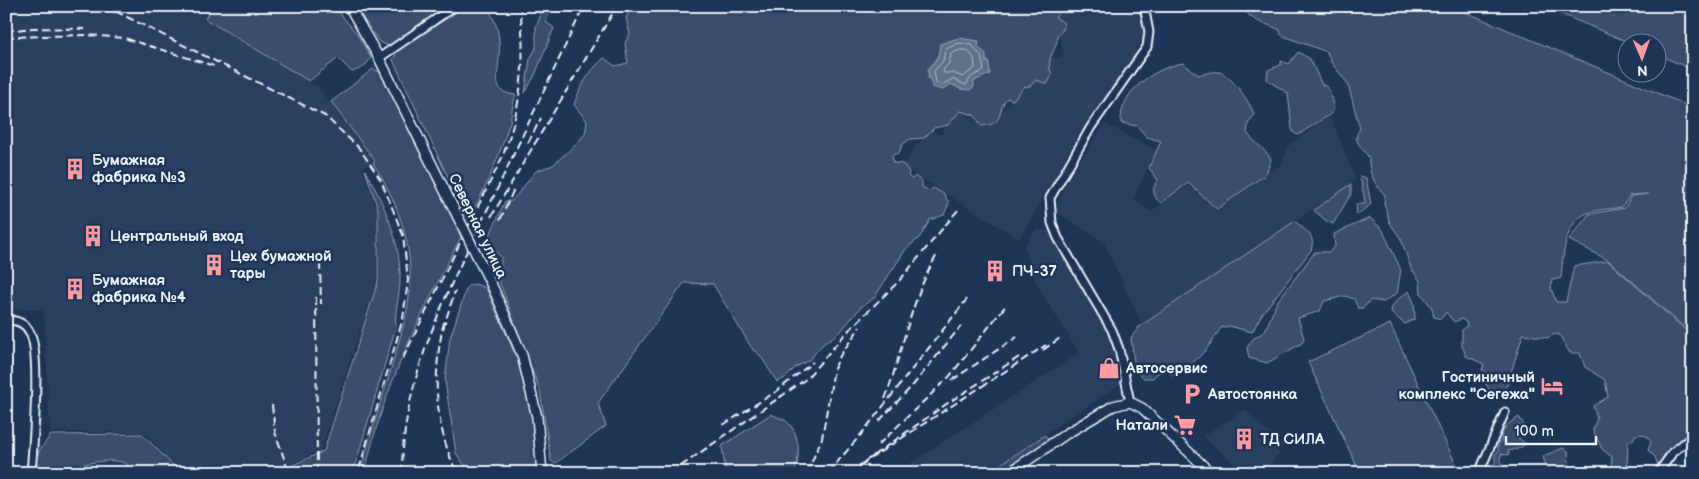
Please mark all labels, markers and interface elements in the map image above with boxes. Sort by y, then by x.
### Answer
north arrow [1616,32,1666,82]
text: N [1637,62,1648,79]
place label: Бумажная фабрика №3 [92,151,186,187]
building icon: Бумажная фабрика №3 [62,156,88,182]
street label: Северная улица [444,171,511,282]
building icon: Центральный вход [80,223,106,249]
place label: Центральный вход [110,227,243,246]
place label: Цех бумажной тары [230,247,332,283]
building icon: Цех бумажной тары [201,252,227,278]
building icon: ПЧ-37 [982,258,1008,284]
place label: ПЧ-37 [1012,262,1057,281]
place label: Бумажная фабрика №4 [92,271,186,307]
building icon: Бумажная фабрика №4 [62,276,88,302]
shop icon: Автосервис [1096,355,1122,381]
place label: Автосервис [1125,359,1208,378]
place label: Гостиничный комплекс "Сегежа" [1399,368,1535,404]
hotel icon: Гостиничный комплекс "Сегежа" [1539,373,1565,399]
parking icon: Автостоянка [1179,381,1205,407]
place label: Автостоянка [1207,385,1298,404]
supermarket icon: Натали [1172,412,1198,438]
scale bar [1506,414,1596,446]
place label: Натали [1116,416,1168,435]
text: 100 m [1514,422,1554,441]
building icon: ТД СИЛА [1231,426,1257,452]
place label: ТД СИЛА [1260,430,1325,449]

